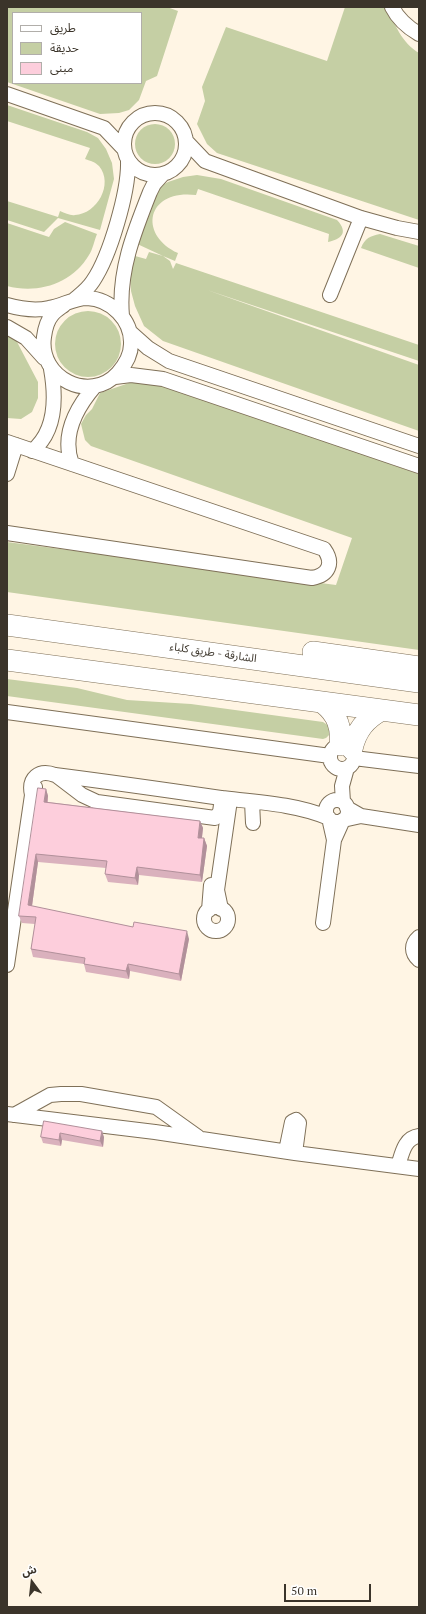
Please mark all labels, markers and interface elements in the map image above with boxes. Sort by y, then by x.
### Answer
legend [12,12,142,84]
text: طريق [50,20,76,35]
text: حديقة [50,40,79,55]
text: مبنى [50,60,73,75]
street label: الشارقة - طريق كلباء [169,640,257,666]
north arrow [12,1562,52,1602]
text: ش [20,1562,38,1579]
scale bar [286,1576,373,1602]
text: 50 m [291,1583,317,1598]

